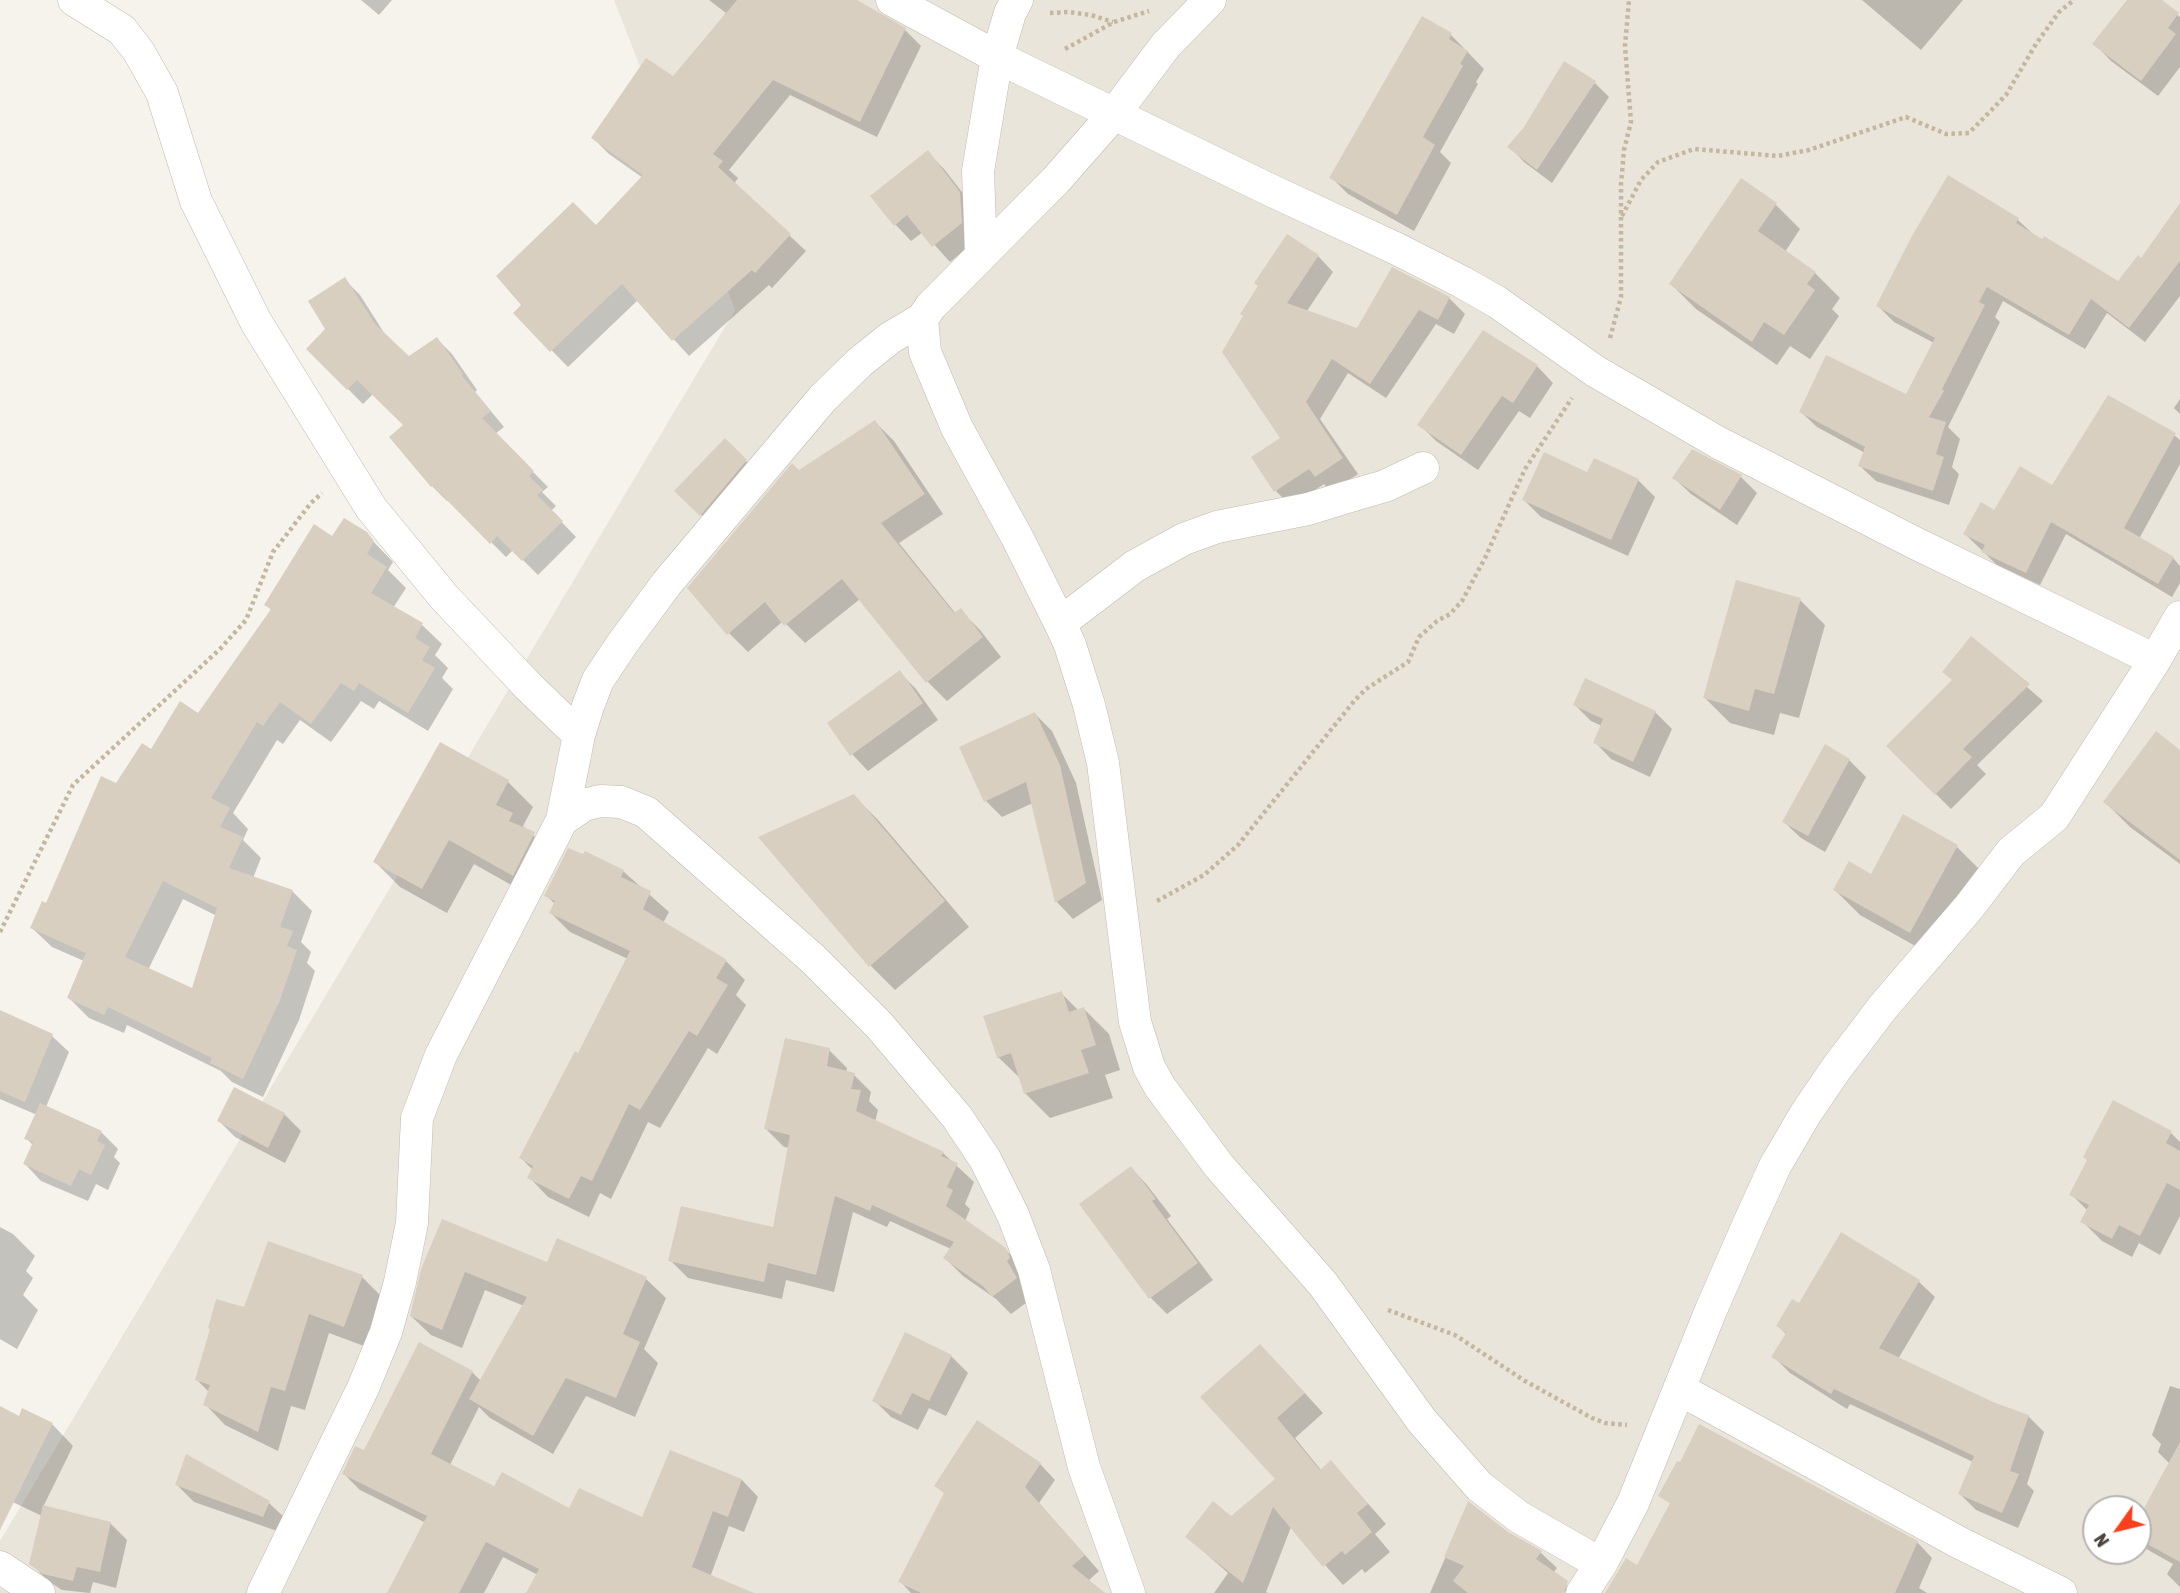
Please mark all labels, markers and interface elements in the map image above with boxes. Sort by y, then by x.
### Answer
north arrow [2082,1495,2152,1565]
text: N [2089,1530,2114,1551]

